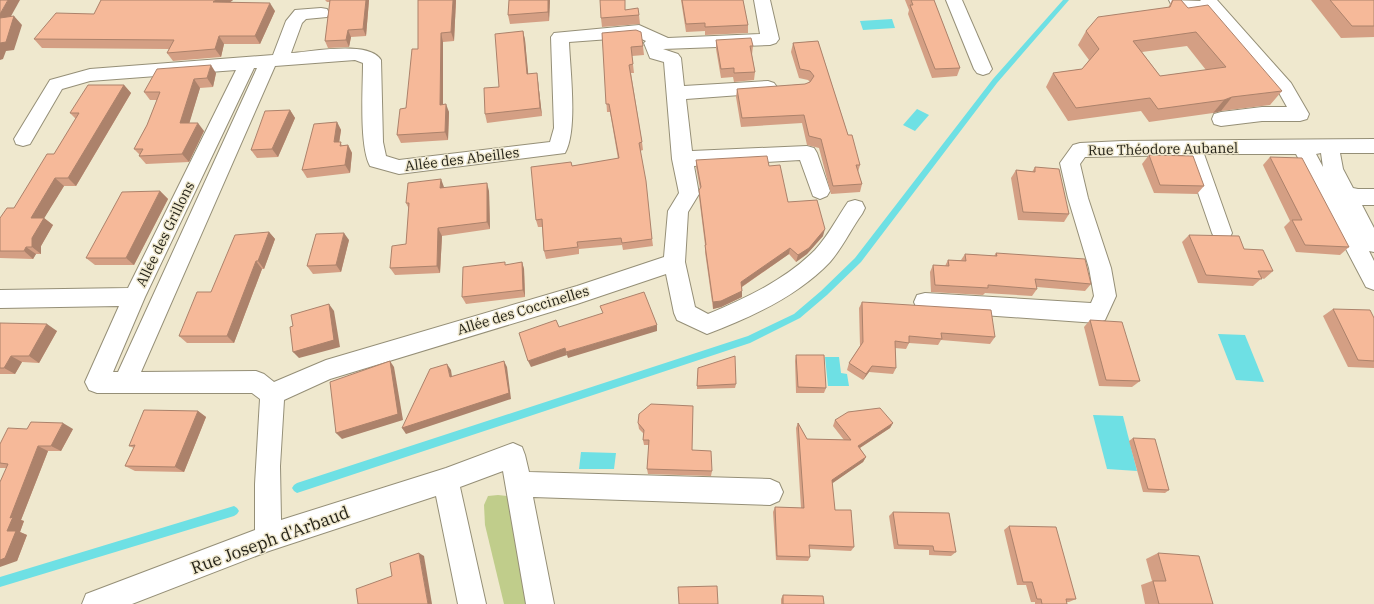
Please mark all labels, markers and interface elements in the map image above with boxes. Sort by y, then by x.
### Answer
street label: Rue Théodore Aubanel [1088,139,1238,159]
street label: Allée des Abeilles [404,143,520,175]
street label: Allée des Grillons [132,178,198,290]
street label: Allée des Coccinelles [455,281,591,339]
street label: Rue Joseph d'Arbaud [188,501,352,579]

